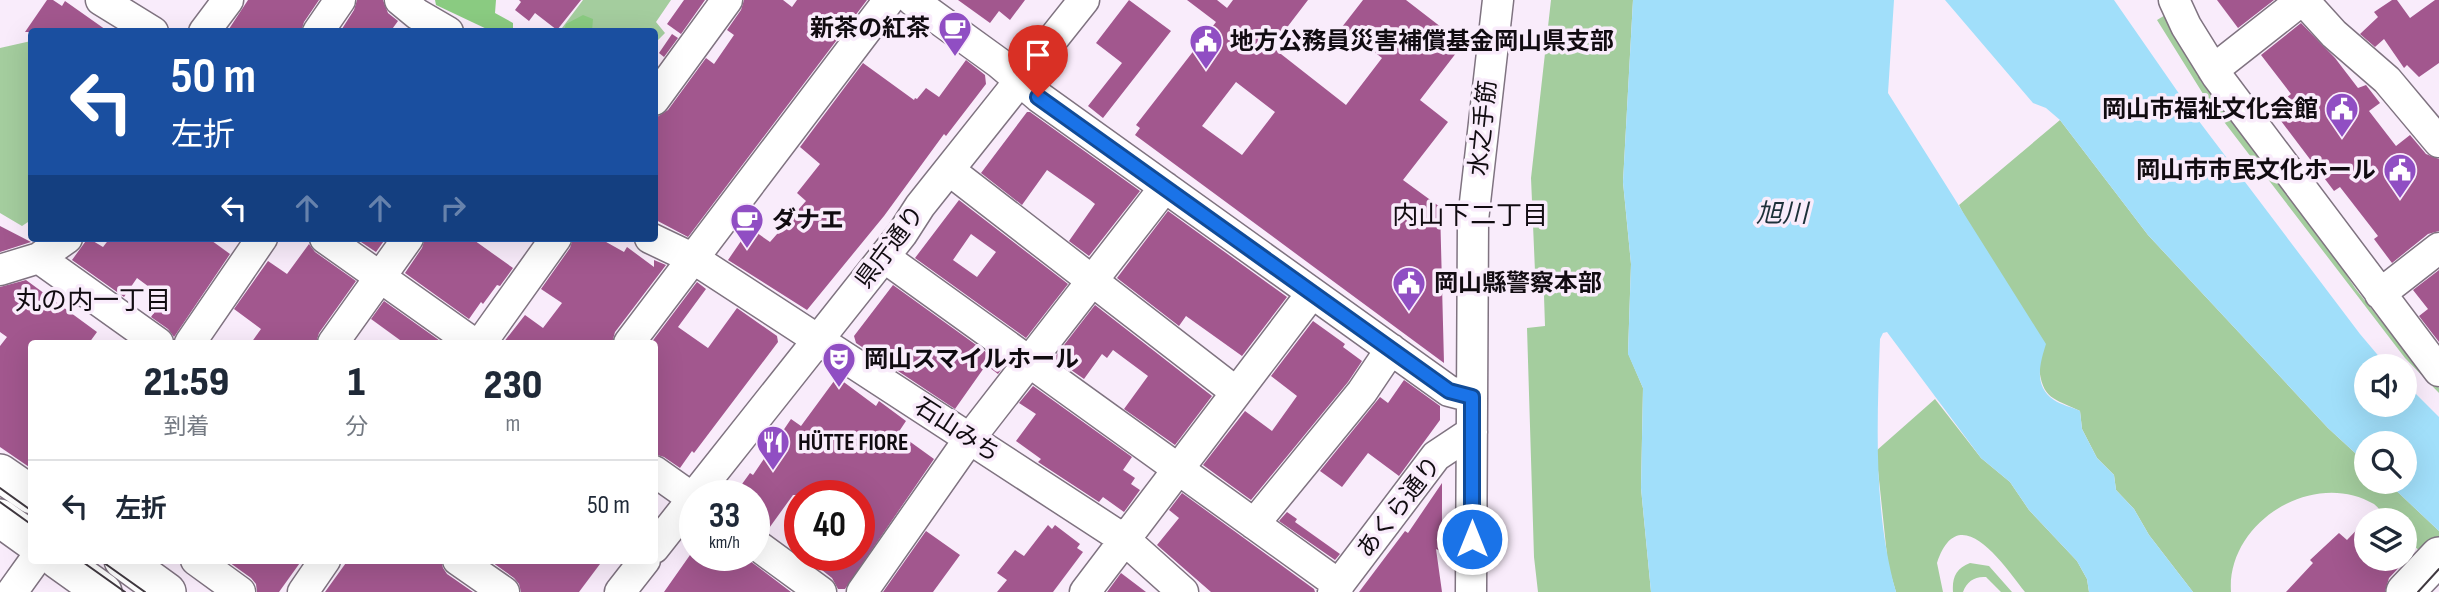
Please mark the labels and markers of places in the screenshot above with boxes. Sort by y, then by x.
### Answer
cafe icon: 新茶の紅茶 [936,9,974,58]
place label: 新茶の紅茶 [810,14,930,43]
public building icon: 地方公務員災害補償基金岡山県支部 [1187,22,1225,71]
pin [1008,25,1068,97]
place label: 地方公務員災害補償基金岡山県支部 [1230,27,1614,56]
public building icon: 岡山市福祉文化会館 [2323,90,2361,139]
place label: 岡山市福祉文化会館 [2102,95,2318,124]
public building icon: 岡山市市民文化ホール [2381,151,2419,200]
place label: 岡山市市民文化ホール [2136,156,2376,185]
cafe icon: ダナエ [728,201,766,250]
place label: ダナエ [772,206,844,235]
public building icon: 岡山縣警察本部 [1390,264,1428,313]
place label: 岡山縣警察本部 [1434,269,1602,298]
theatre icon: 岡山スマイルホール [820,340,858,389]
place label: 岡山スマイルホール [864,345,1079,374]
restaurant icon: HÜTTE FIORE [754,423,792,472]
place label: HÜTTE FIORE [798,428,909,457]

